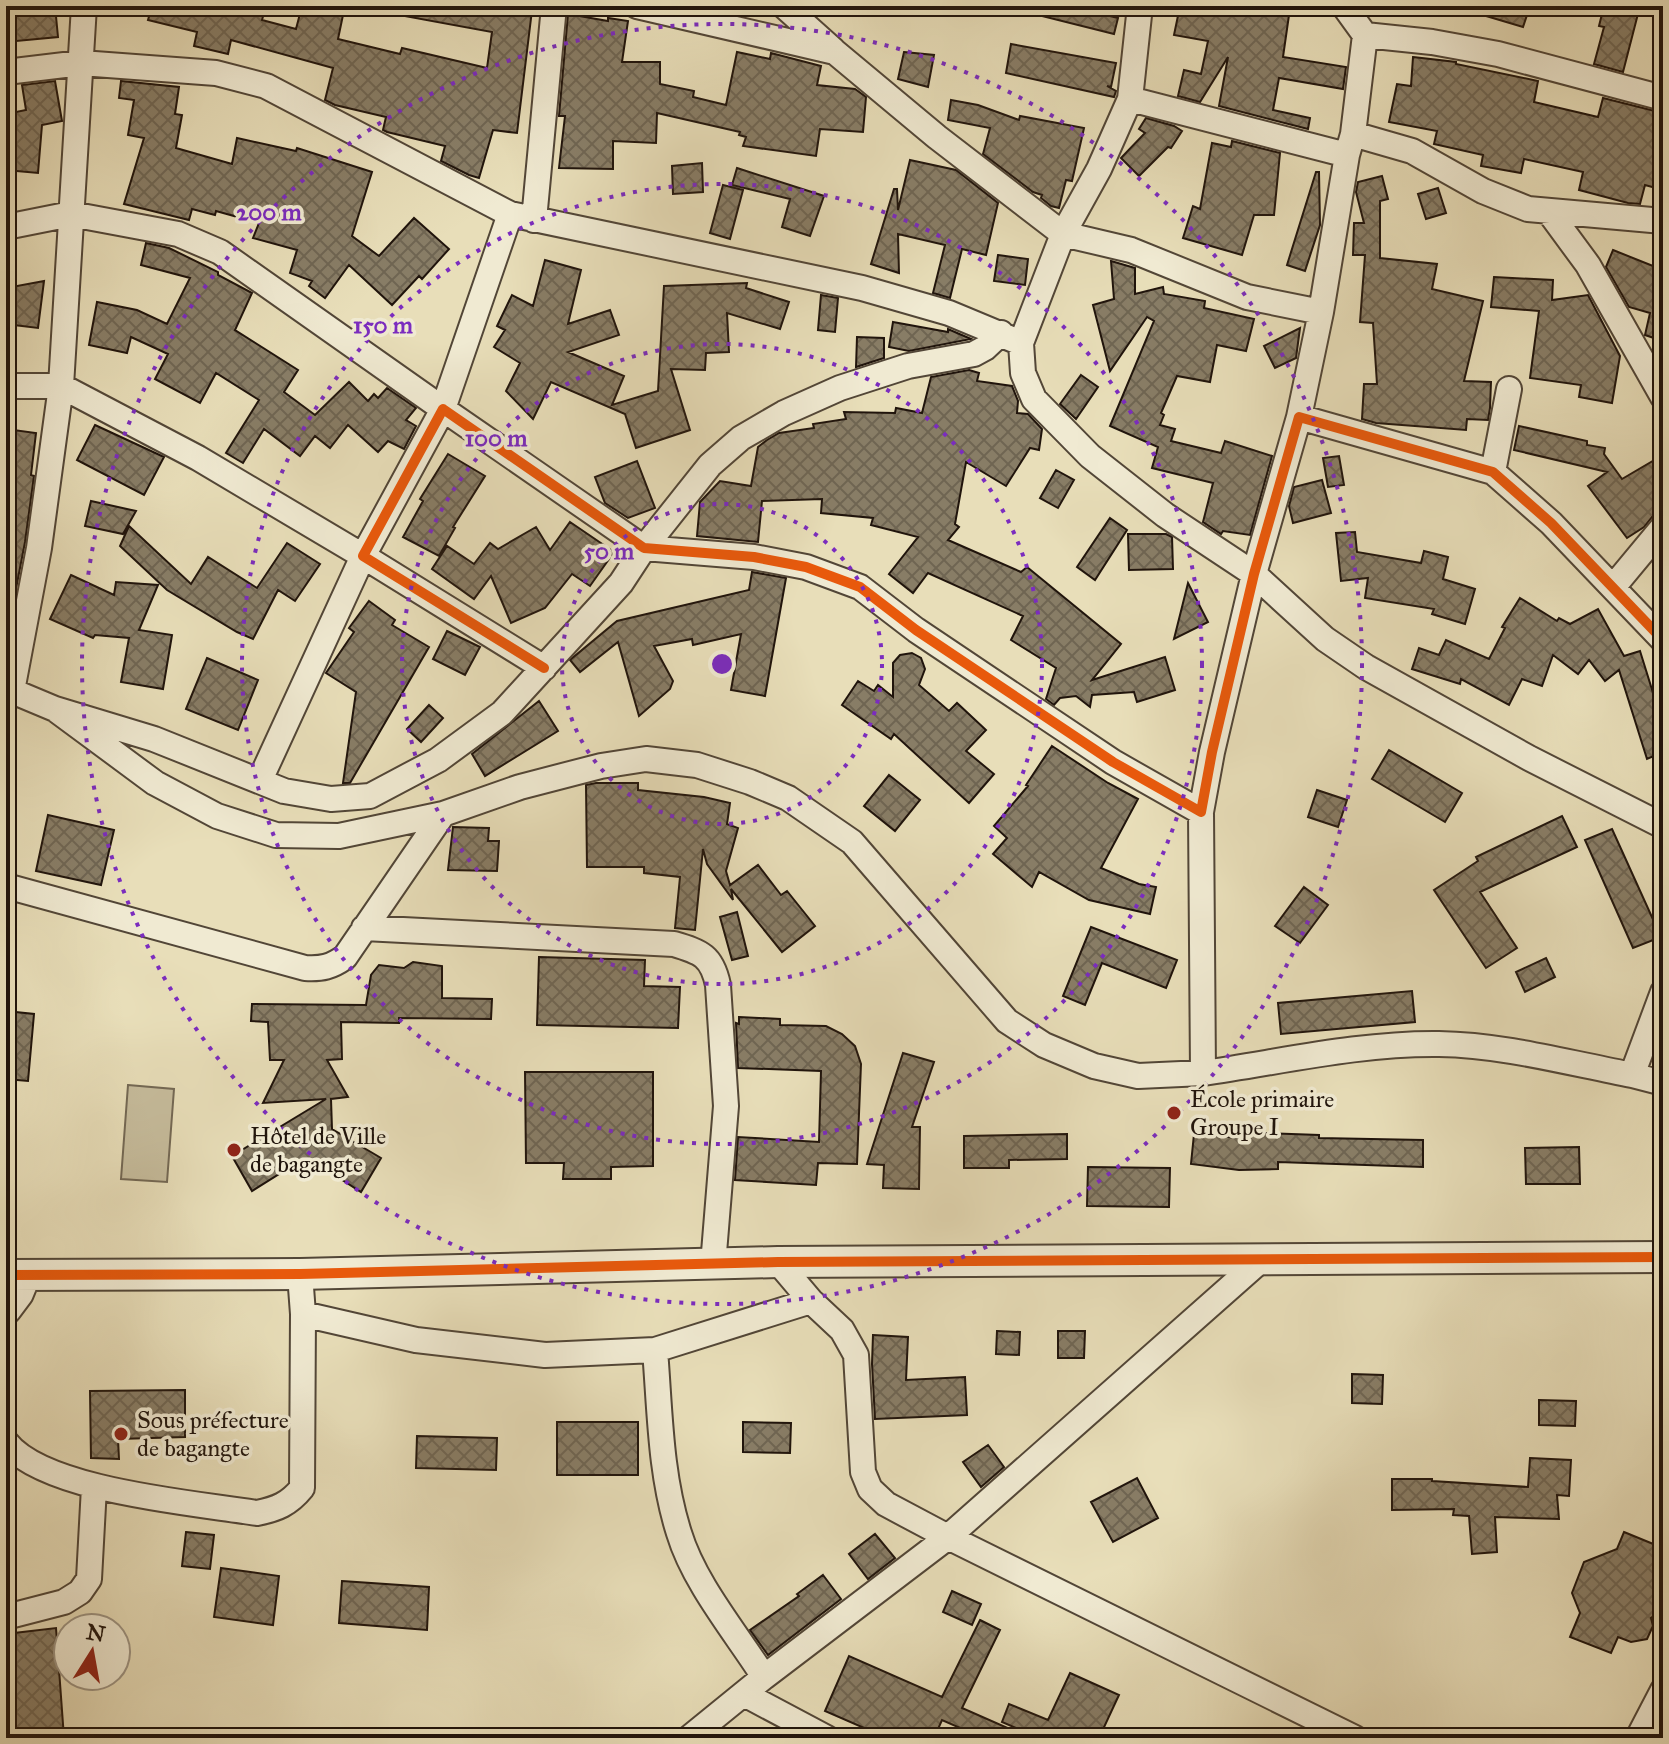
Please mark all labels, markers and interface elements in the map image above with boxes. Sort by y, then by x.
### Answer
text: 200 m [236,197,302,227]
text: 150 m [353,310,414,340]
text: 100 m [465,423,528,453]
text: 50 m [584,536,635,566]
centre of rings [708,650,736,678]
place label: École primaire Groupe I [1190,1084,1334,1142]
marker: École primaire Groupe I [1165,1104,1183,1122]
place label: Hôtel de Ville de bagangte [250,1121,386,1179]
marker: Hôtel de Ville de bagangte [225,1141,243,1159]
place label: Sous préfecture de bagangte [137,1405,289,1463]
marker: Sous préfecture de bagangte [112,1425,130,1443]
north arrow [52,1612,132,1692]
text: N [84,1618,108,1648]

